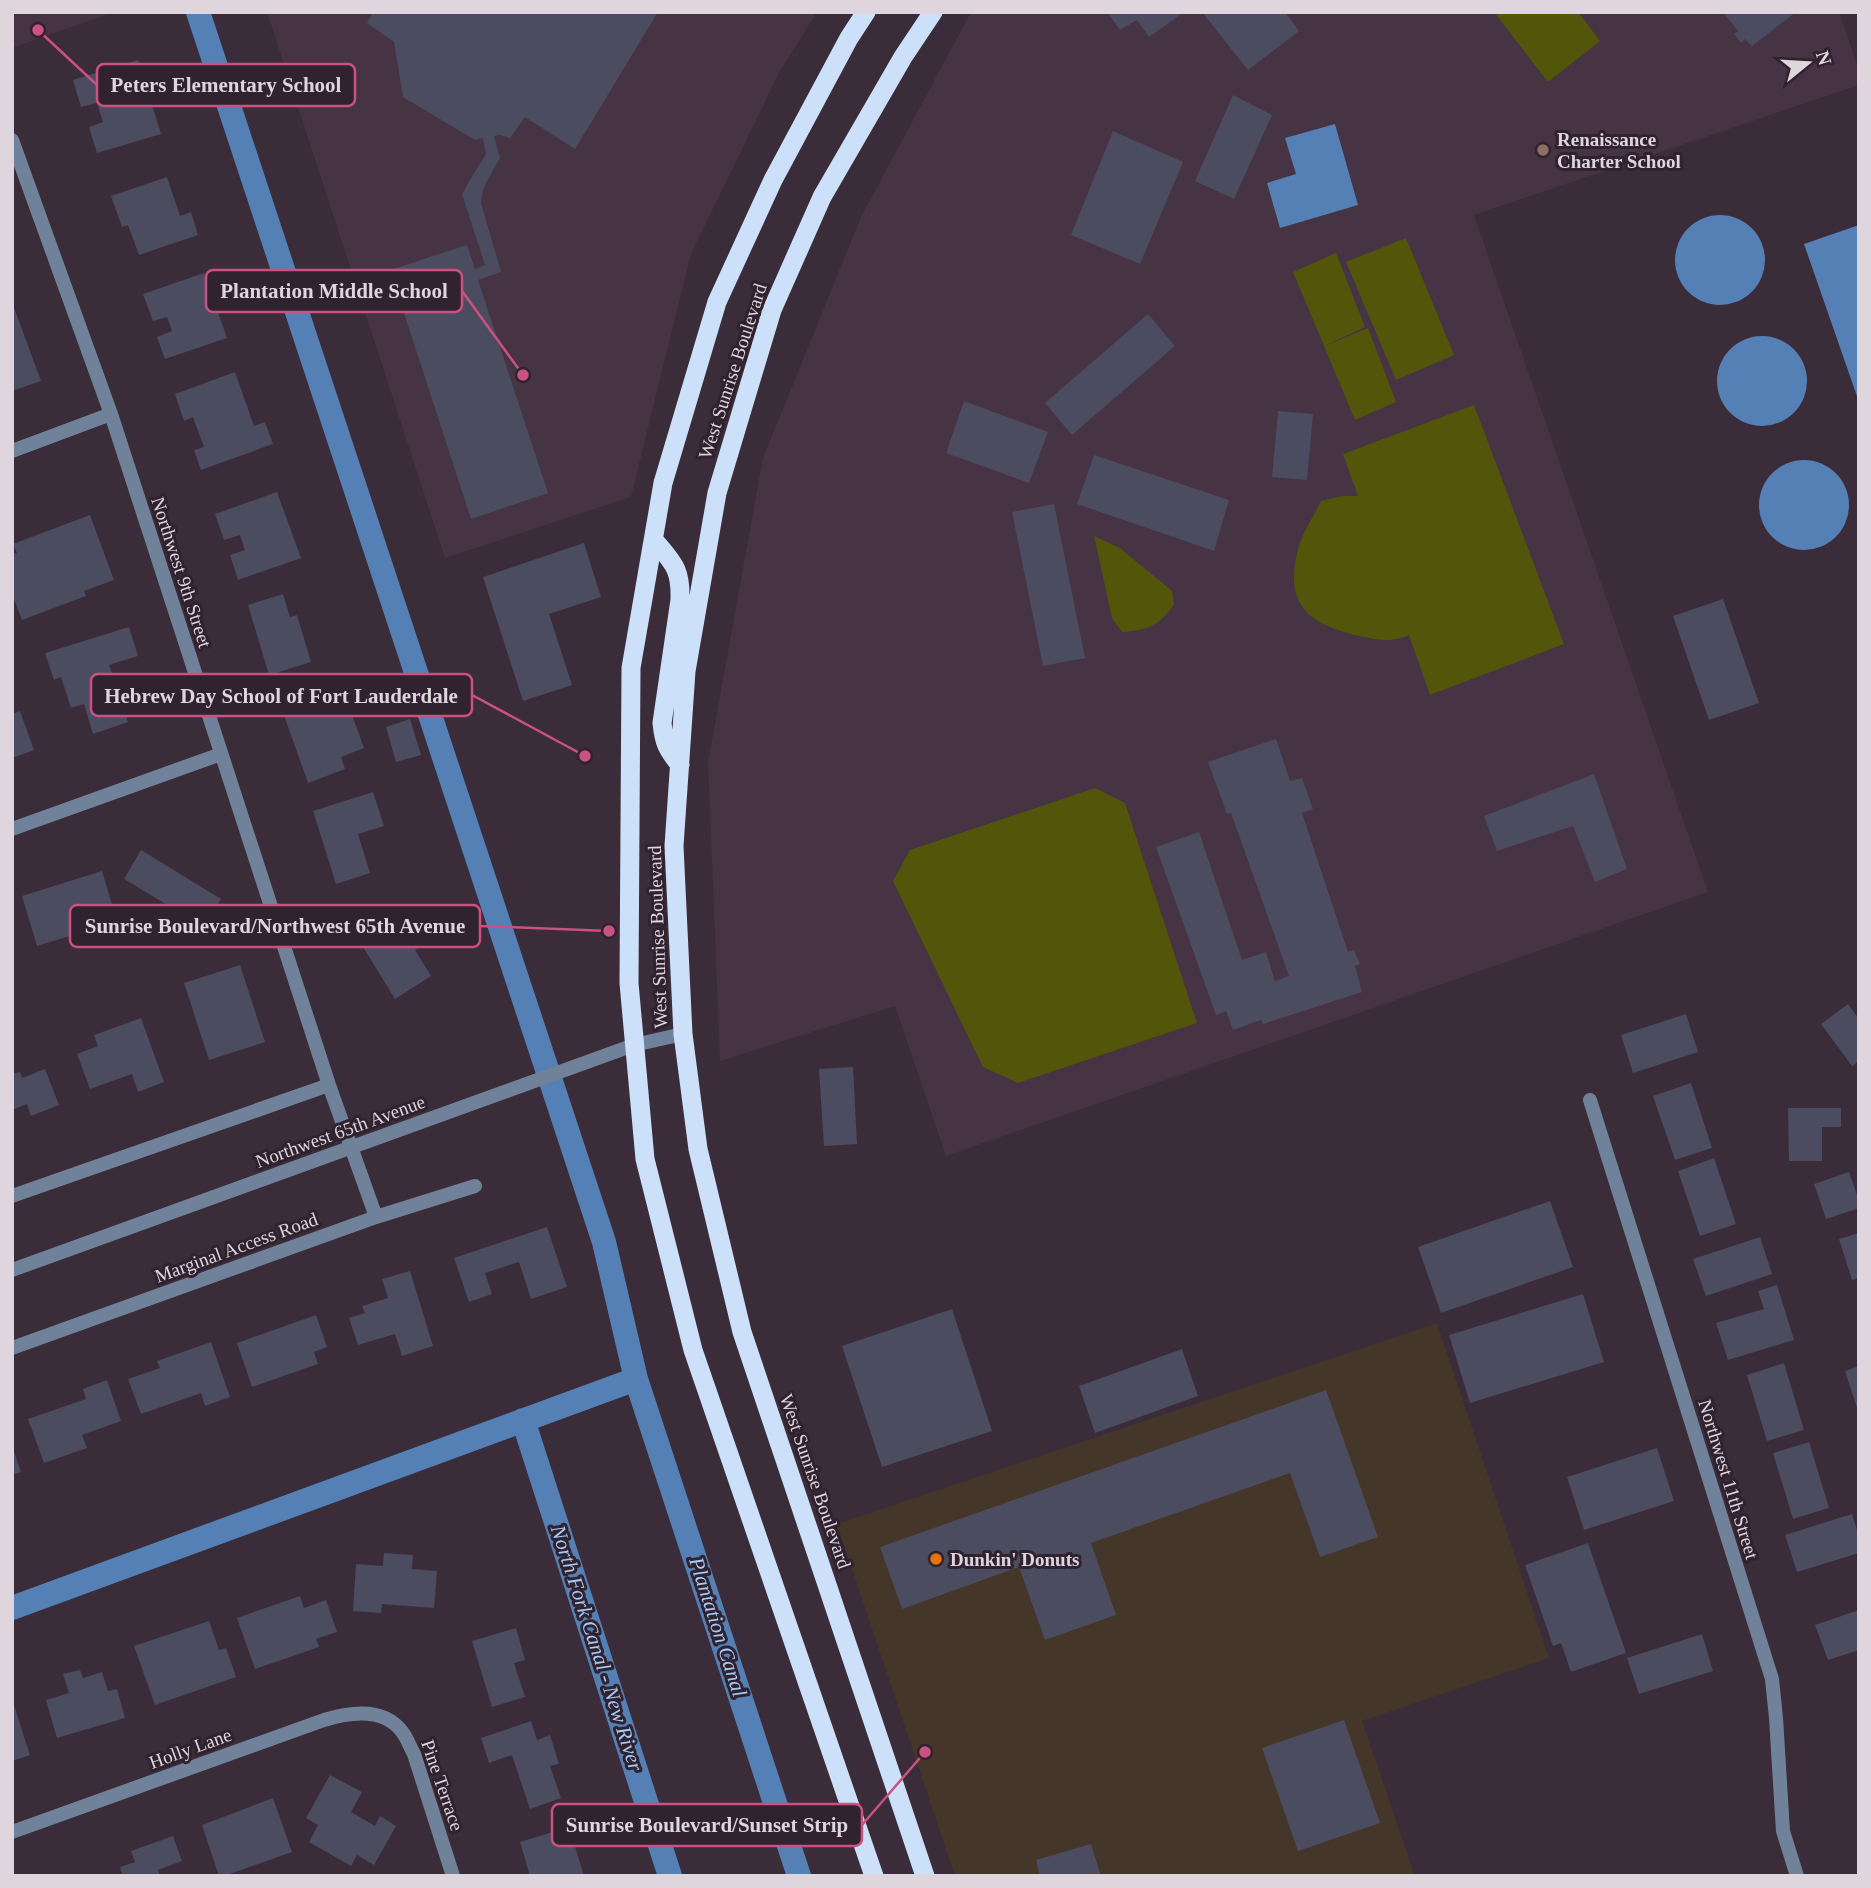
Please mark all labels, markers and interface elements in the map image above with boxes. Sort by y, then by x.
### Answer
north arrow [1773,28,1843,98]
text: N [1812,48,1836,68]
callout: Peters Elementary School [97,64,355,106]
text: Peters Elementary School [111,73,342,97]
place label: Renaissance Charter School [1557,129,1681,172]
marker: Renaissance Charter School [1535,142,1551,158]
callout: Plantation Middle School [206,270,462,312]
text: Plantation Middle School [220,279,448,303]
street label: West Sunrise Boulevard [694,280,771,462]
street label: Northwest 9th Street [147,494,216,651]
callout: Hebrew Day School of Fort Lauderdale [91,674,472,716]
text: Hebrew Day School of Fort Lauderdale [104,684,458,708]
street label: West Sunrise Boulevard [644,845,671,1029]
callout: Sunrise Boulevard/Northwest 65th Avenue [70,905,480,947]
text: Sunrise Boulevard/Northwest 65th Avenue [85,914,465,938]
street label: Northwest 65th Avenue [252,1091,428,1172]
street label: Marginal Access Road [152,1208,321,1287]
street label: West Sunrise Boulevard [776,1391,855,1572]
street label: Northwest 11th Street [1694,1397,1763,1562]
water label: North Fork Canal - New River [546,1521,648,1775]
place label: Dunkin' Donuts [950,1549,1079,1570]
marker: Dunkin' Donuts [928,1551,944,1567]
water label: Plantation Canal [684,1553,752,1700]
street label: Holly Lane [146,1724,234,1773]
street label: Pine Terrace [417,1737,468,1833]
callout: Sunrise Boulevard/Sunset Strip [552,1804,862,1846]
text: Sunrise Boulevard/Sunset Strip [566,1813,848,1837]

